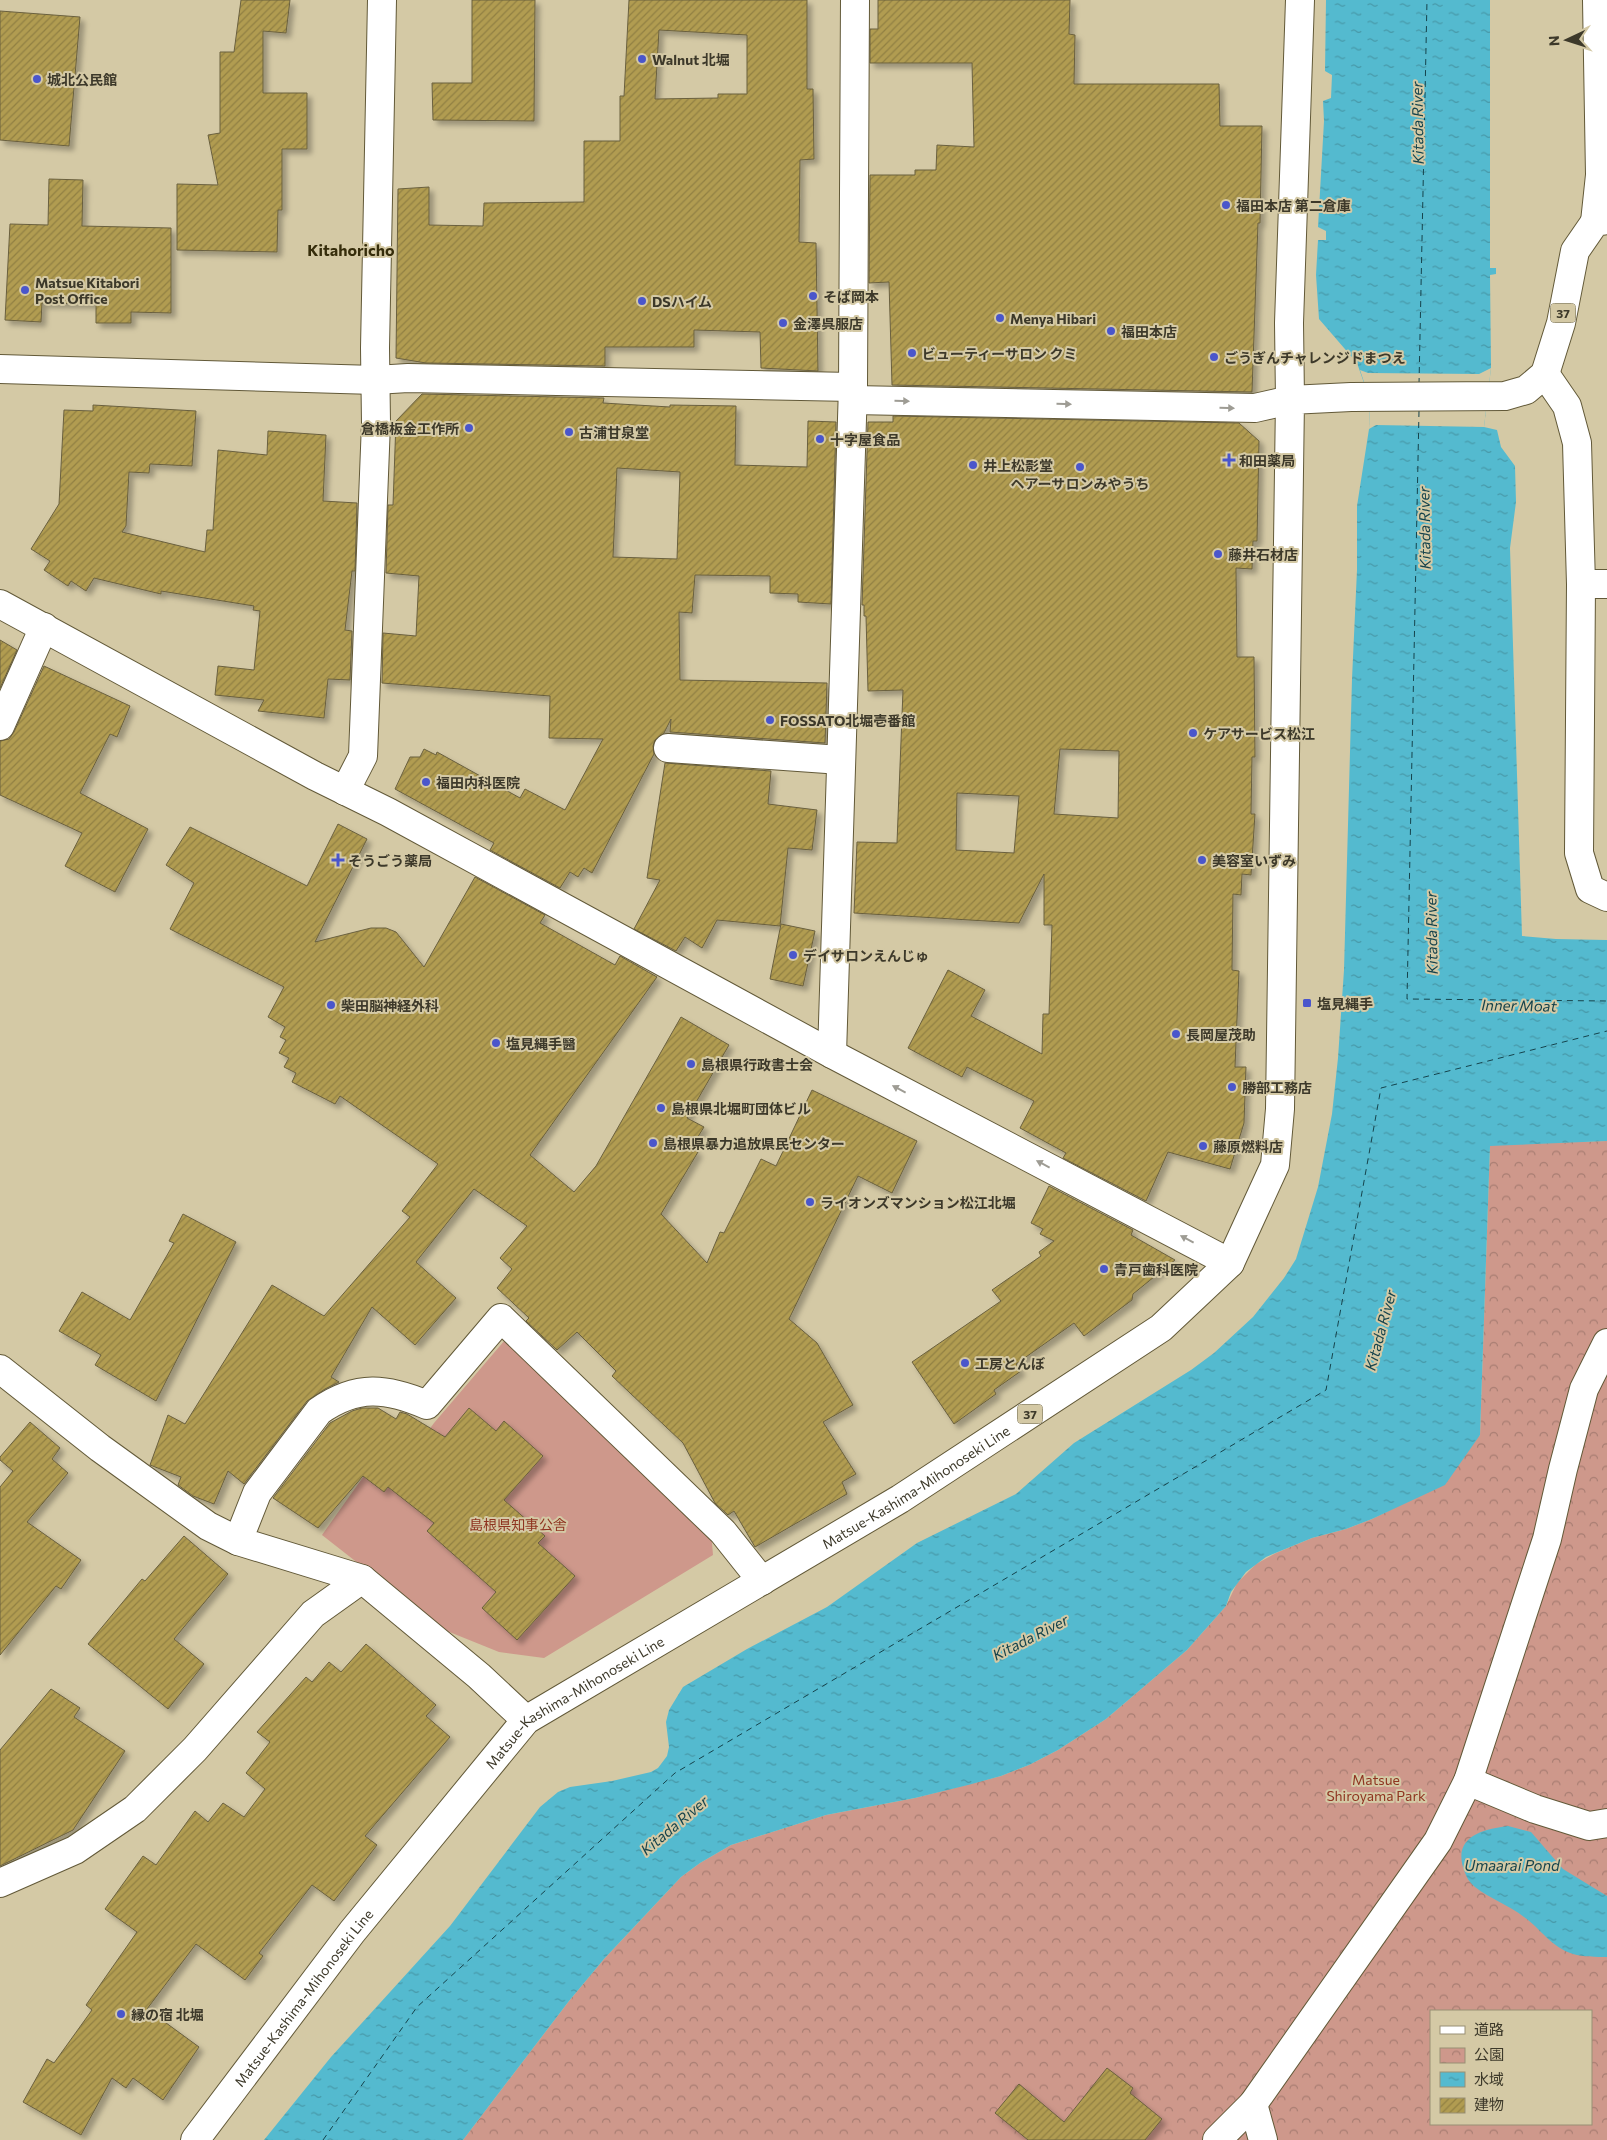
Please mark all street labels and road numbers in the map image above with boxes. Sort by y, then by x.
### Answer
road number: 37 [1550,304,1576,322]
road number: 37 [1018,1405,1042,1424]
street label: Matsue-Kashima-Mihonoseki Line [819,1421,1013,1552]
street label: Matsue-Kashima-Mihonoseki Line [481,1632,667,1772]
street label: Matsue-Kashima-Mihonoseki Line [230,1905,376,2089]

